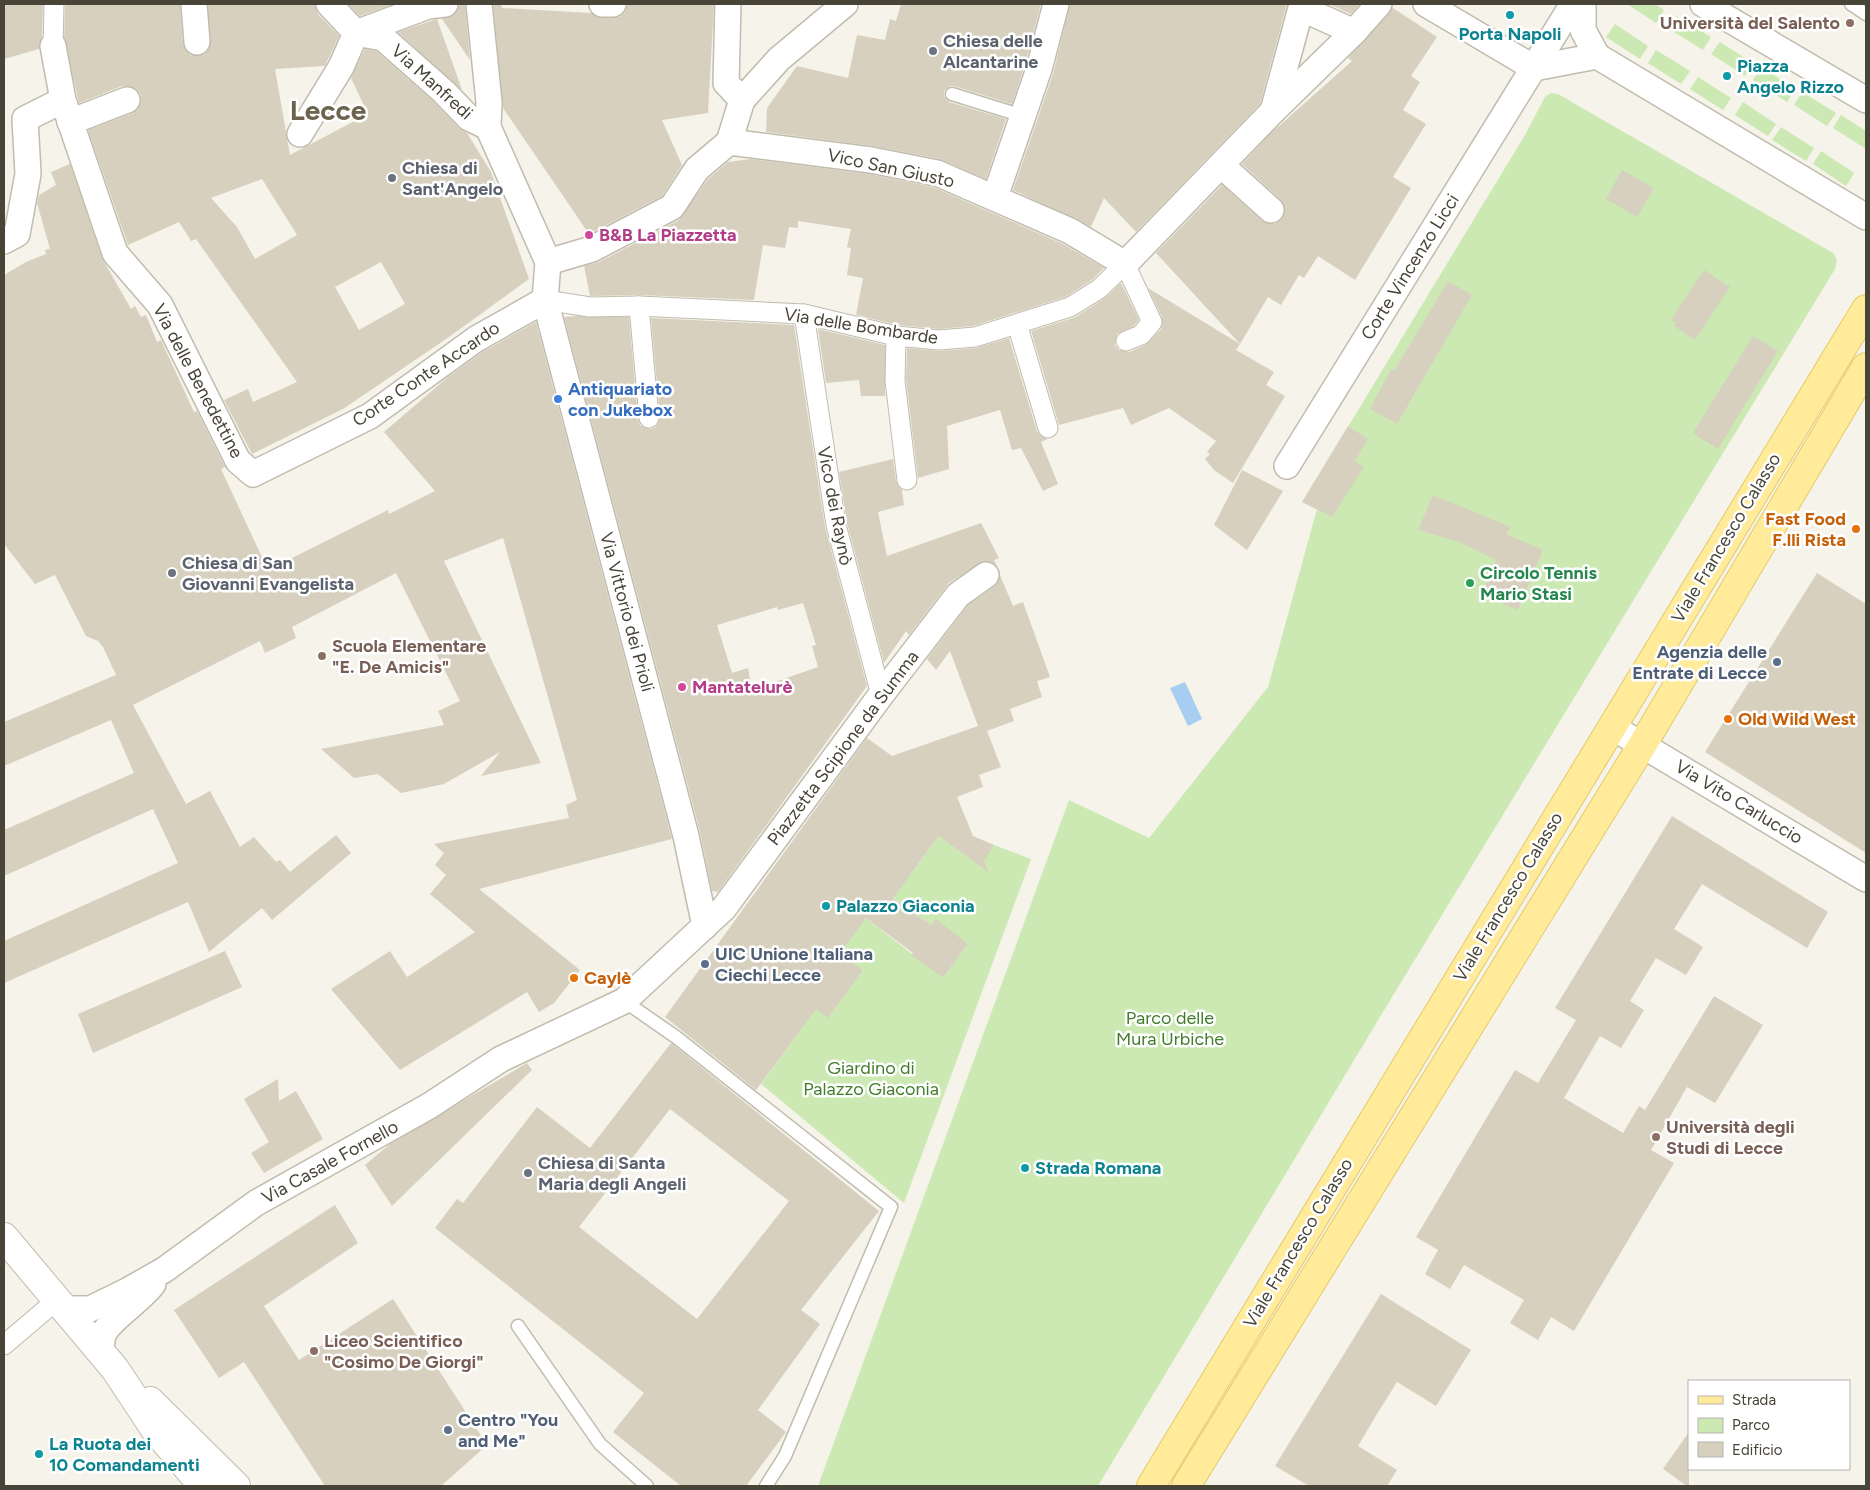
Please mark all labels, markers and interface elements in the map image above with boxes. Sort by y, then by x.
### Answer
marker: Porta Napoli [1504,9,1516,21]
place label: Università del Salento [1660,12,1840,34]
marker: Università del Salento [1844,17,1856,29]
place label: Porta Napoli [1459,23,1561,45]
place label: Chiesa delle Alcantarine [943,30,1043,73]
street label: Via Manfredi [387,40,477,124]
marker: Chiesa delle Alcantarine [927,45,939,57]
place label: Piazza Angelo Rizzo [1737,55,1844,98]
marker: Piazza Angelo Rizzo [1721,70,1733,82]
district label: Lecce [290,93,366,127]
street label: Vico San Giusto [825,144,957,192]
place label: Chiesa di Sant'Angelo [402,157,503,200]
marker: Chiesa di Sant'Angelo [386,172,398,184]
street label: Corte Vincenzo Licci [1356,190,1464,344]
place label: B&B La Piazzetta [599,224,737,246]
marker: B&B La Piazzetta [583,229,595,241]
street label: Via delle Benedettine [148,300,248,462]
street label: Via delle Bombarde [782,303,940,349]
street label: Corte Conte Accardo [348,317,504,431]
place label: Antiquariato con Jukebox [568,378,673,421]
marker: Antiquariato con Jukebox [552,393,564,405]
street label: Vico dei Raynò [813,445,857,567]
street label: Viale Francesco Calasso [1667,449,1785,627]
place label: Fast Food F.lli Rista [1765,508,1846,551]
marker: Fast Food F.lli Rista [1850,523,1862,535]
street label: Via Vittorio dei Prioli [595,530,659,694]
place label: Chiesa di San Giovanni Evangelista [182,552,354,595]
place label: Circolo Tennis Mario Stasi [1480,562,1598,605]
marker: Chiesa di San Giovanni Evangelista [166,567,178,579]
marker: Circolo Tennis Mario Stasi [1464,577,1476,589]
place label: Scuola Elementare "E. De Amicis" [332,635,486,678]
place label: Agenzia delle Entrate di Lecce [1632,641,1767,684]
street label: Piazzetta Scipione da Summa [763,646,923,850]
marker: Scuola Elementare "E. De Amicis" [316,650,328,662]
marker: Agenzia delle Entrate di Lecce [1771,656,1783,668]
place label: Mantatelurè [692,676,792,698]
marker: Mantatelurè [676,681,688,693]
place label: Old Wild West [1738,708,1856,730]
marker: Old Wild West [1722,713,1734,725]
street label: Via Vito Carluccio [1671,755,1807,849]
street label: Viale Francesco Calasso [1449,808,1567,986]
place label: Palazzo Giaconia [836,895,975,917]
marker: Palazzo Giaconia [820,900,832,912]
place label: UIC Unione Italiana Ciechi Lecce [715,943,873,986]
marker: UIC Unione Italiana Ciechi Lecce [699,958,711,970]
place label: Caylè [584,967,631,989]
marker: Caylè [568,972,580,984]
park label: Parco delle Mura Urbiche [1116,1007,1224,1050]
park label: Giardino di Palazzo Giaconia [803,1057,939,1100]
street label: Via Casale Fornello [258,1115,402,1209]
place label: Università degli Studi di Lecce [1666,1116,1795,1159]
marker: Università degli Studi di Lecce [1650,1131,1662,1143]
place label: Chiesa di Santa Maria degli Angeli [538,1152,686,1195]
street label: Viale Francesco Calasso [1239,1154,1357,1332]
place label: Strada Romana [1035,1157,1161,1179]
marker: Strada Romana [1019,1162,1031,1174]
marker: Chiesa di Santa Maria degli Angeli [522,1167,534,1179]
place label: Liceo Scientifico "Cosimo De Giorgi" [324,1330,484,1373]
marker: Liceo Scientifico "Cosimo De Giorgi" [308,1345,320,1357]
legend [1688,1380,1850,1470]
text: Strada [1732,1391,1776,1409]
place label: Centro "You and Me" [458,1409,558,1452]
text: Parco [1732,1416,1770,1434]
marker: Centro "You and Me" [442,1424,454,1436]
place label: La Ruota dei 10 Comandamenti [49,1433,200,1476]
text: Edificio [1732,1441,1783,1459]
marker: La Ruota dei 10 Comandamenti [33,1448,45,1460]

